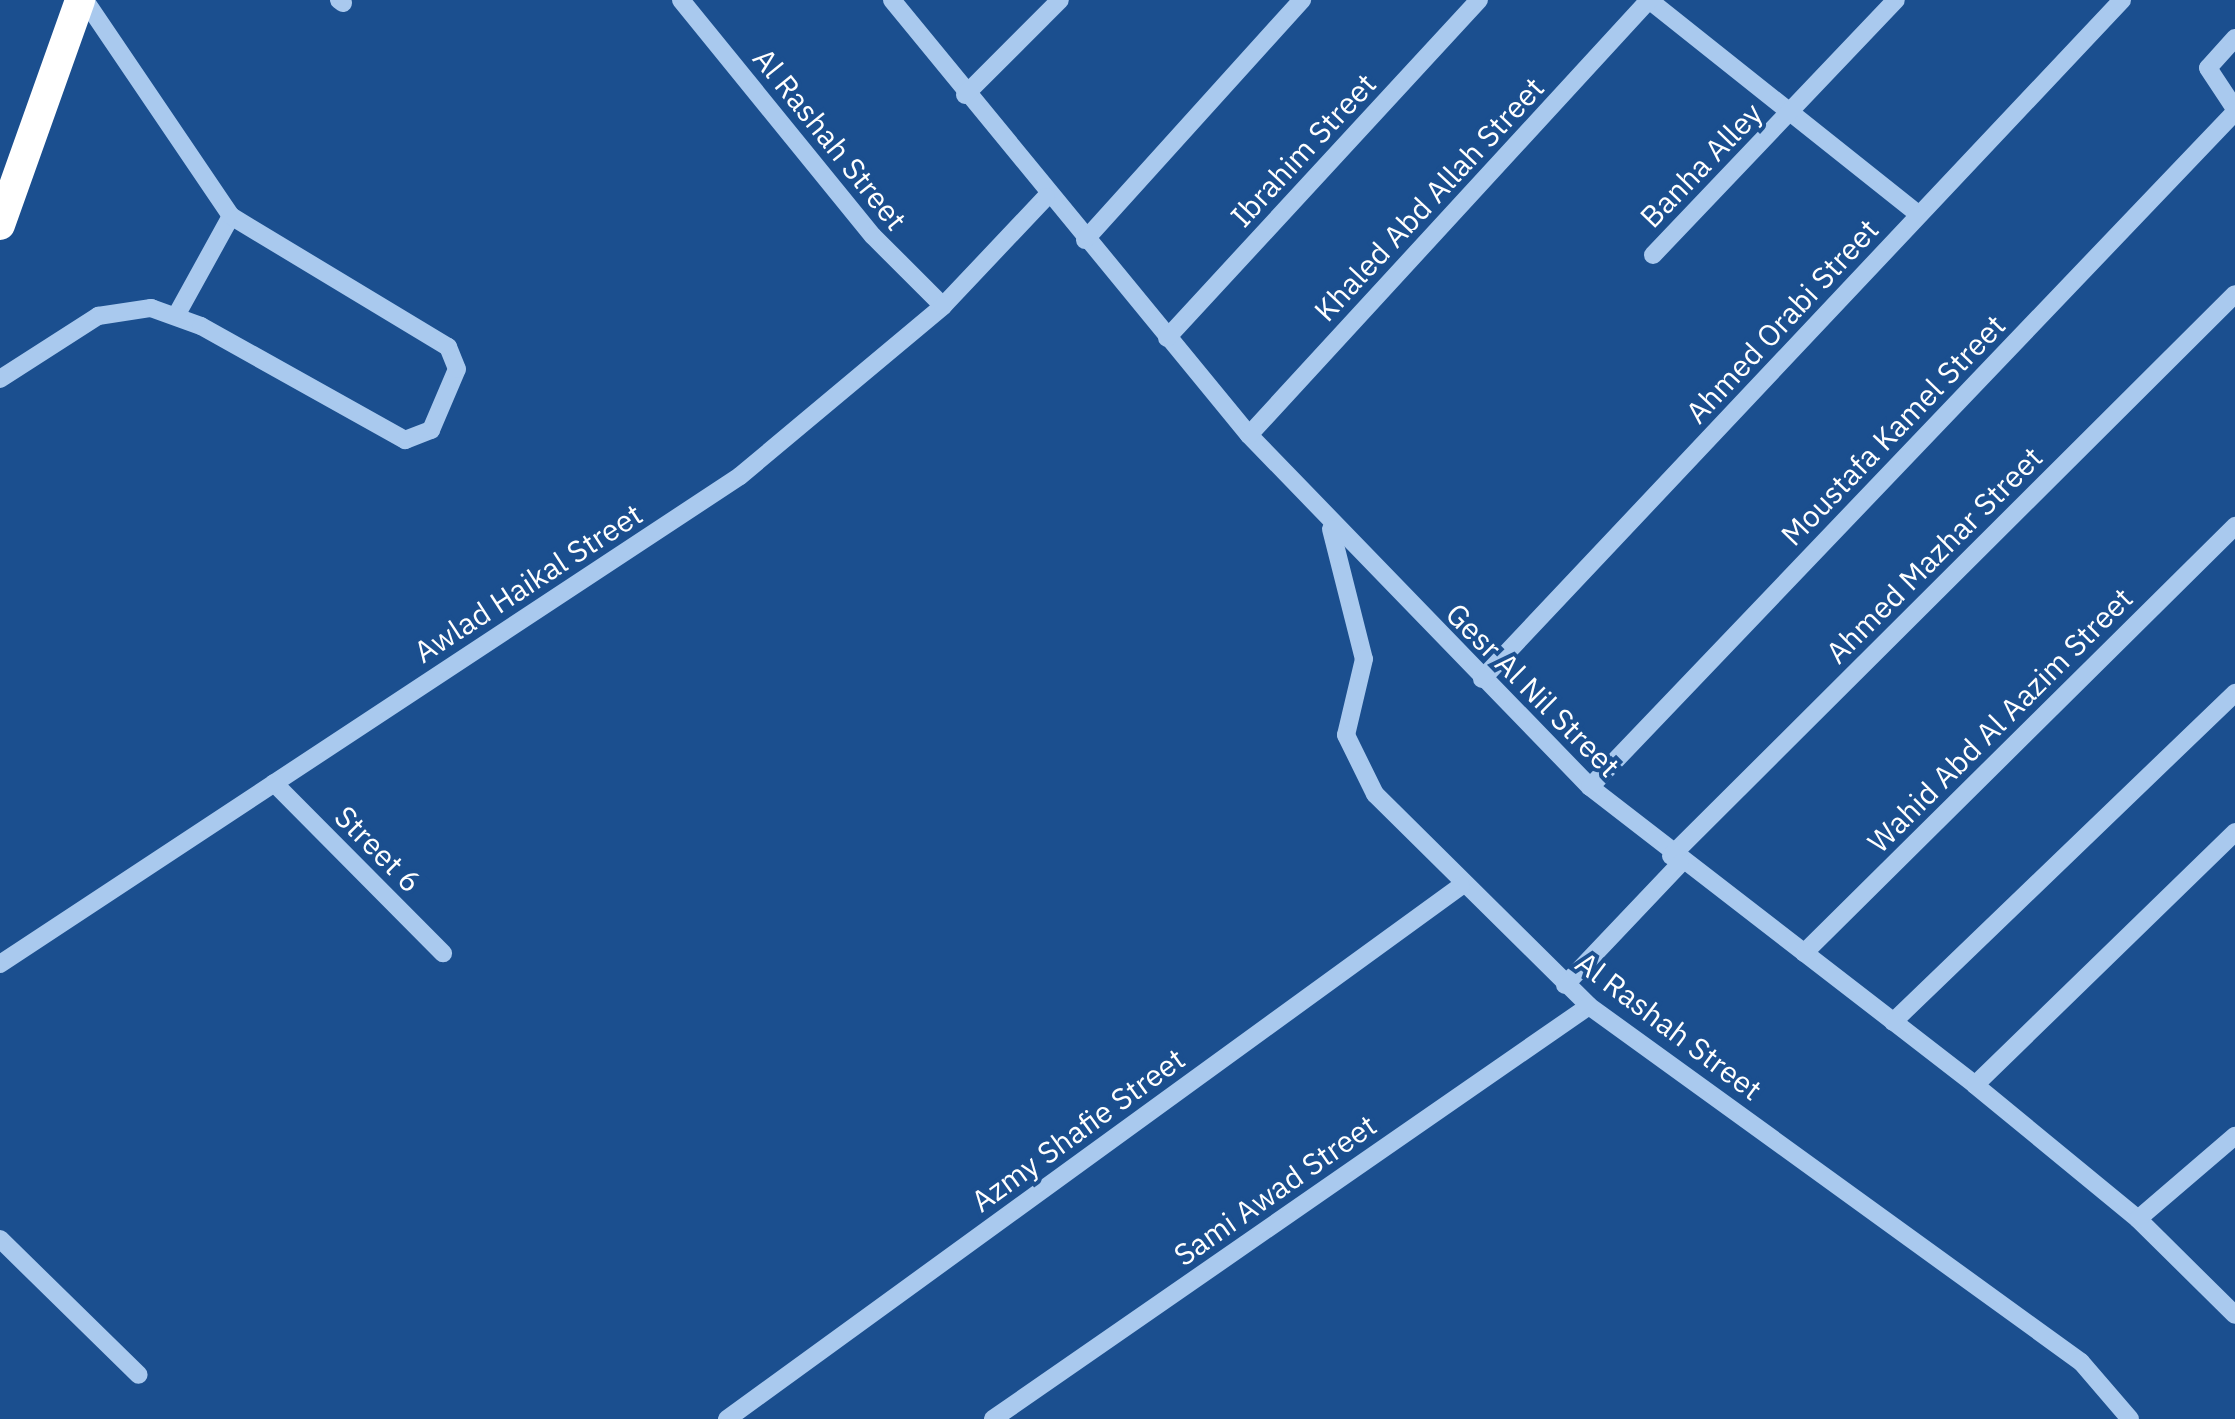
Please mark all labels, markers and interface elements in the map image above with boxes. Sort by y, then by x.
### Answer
street label: Al Rashah Street [746,41,914,237]
street label: Ibrahim Street [1223,66,1383,234]
street label: Khaled Abd Allah Street [1307,70,1551,328]
street label: Banha Alley [1633,95,1769,235]
street label: Ahmed Orabi Street [1678,212,1886,430]
street label: Moustafa Kamel Street [1774,307,2012,553]
street label: Ahmed Mazhar Street [1818,439,2050,671]
street label: Awlad Haikal Street [407,496,649,670]
street label: Wahid Abd Al Aazim Street [1860,580,2140,860]
street label: Gesr Al Nil Street [1439,596,1627,784]
street label: Street 6 [327,798,429,900]
street label: Al Rashah Street [1569,944,1769,1108]
street label: Azmy Shafie Street [964,1041,1192,1219]
street label: Sami Awad Street [1167,1107,1383,1273]

